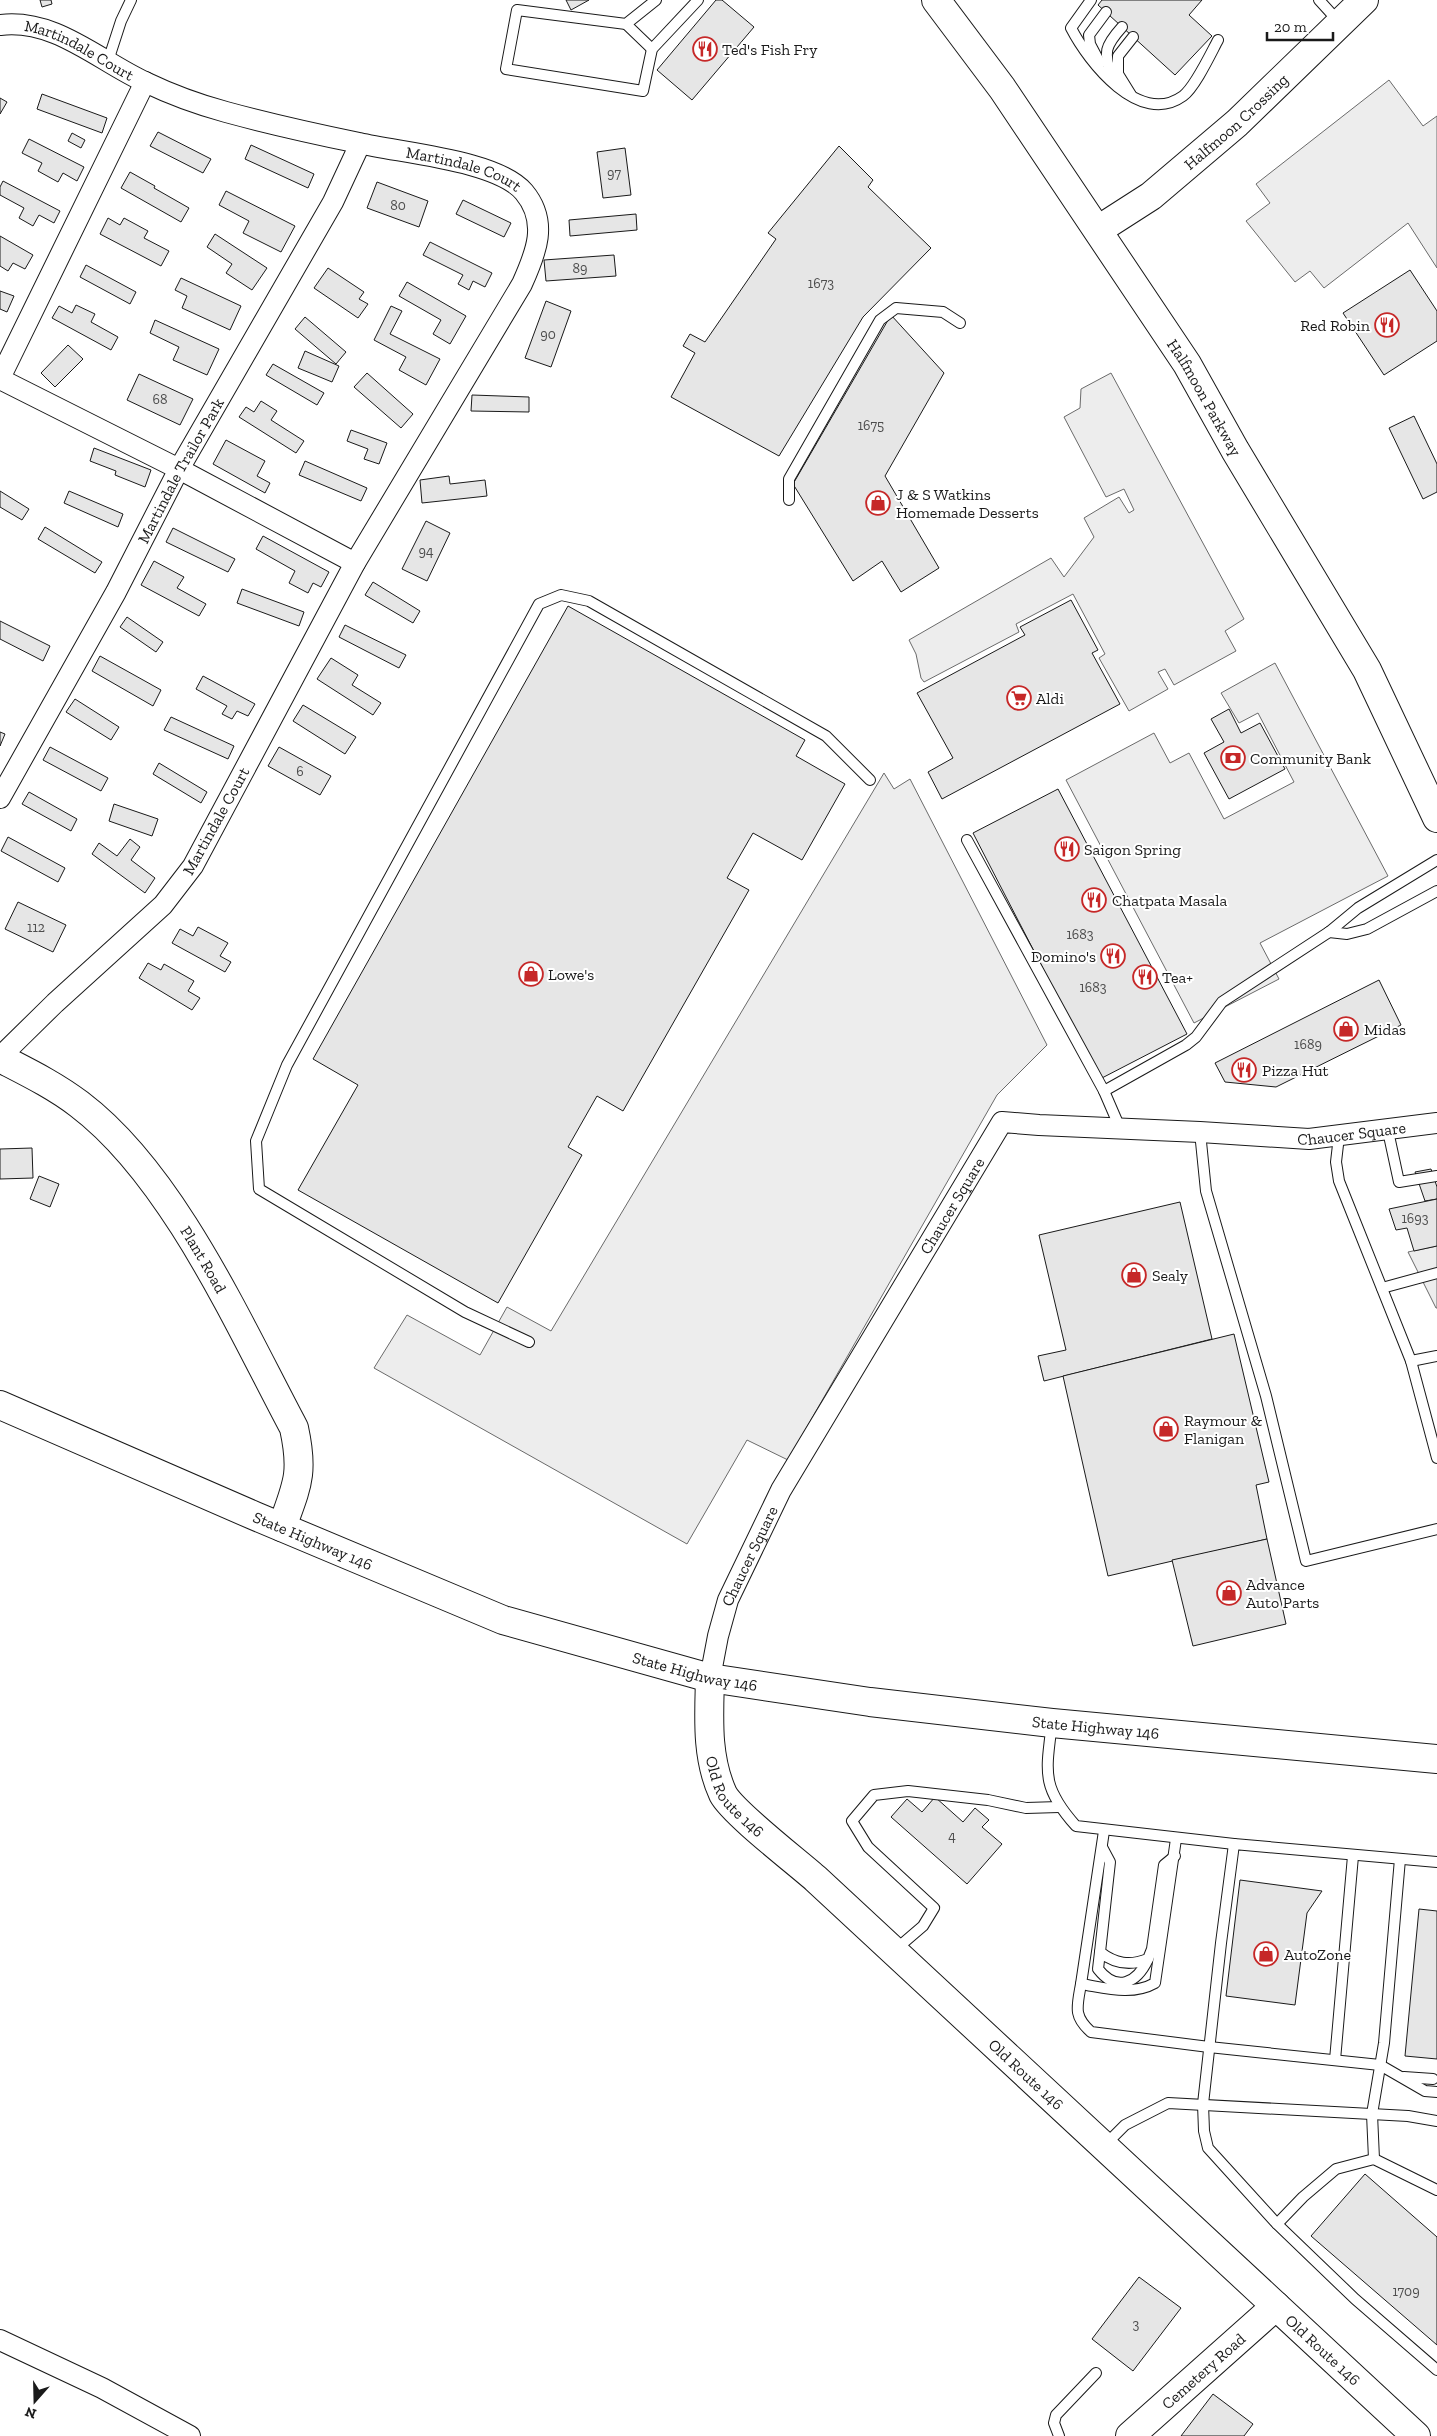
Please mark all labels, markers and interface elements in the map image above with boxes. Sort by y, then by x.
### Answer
scale bar [1267,10,1333,42]
street label: Martindale Court [23,16,137,84]
text: 20 m [1274,18,1307,36]
restaurant icon: Ted's Fish Fry [692,36,718,62]
place label: Ted's Fish Fry [722,40,818,59]
street label: Halfmoon Crossing [1180,69,1292,173]
street label: Martindale Court [405,142,526,195]
house number: 97 [607,165,621,182]
house number: 80 [390,197,406,214]
house number: 89 [573,260,587,277]
house number: 1673 [808,275,834,292]
restaurant icon: Red Robin [1374,312,1400,338]
place label: Red Robin [1300,316,1371,335]
house number: 90 [540,326,556,343]
street label: Halfmoon Parkway [1163,335,1246,460]
house number: 68 [153,391,167,408]
street label: Martindale Trailor Park [133,394,228,546]
house number: 1675 [858,417,884,434]
place label: J & S Watkins Homemade Desserts [896,485,1039,522]
shop icon: J & S Watkins Homemade Desserts [865,490,891,516]
house number: 94 [419,543,434,560]
supermarket icon: Aldi [1006,685,1032,711]
place label: Aldi [1036,689,1064,708]
bank icon: Community Bank [1220,745,1246,771]
place label: Community Bank [1250,749,1372,768]
house number: 6 [296,763,304,780]
street label: Martindale Court [179,764,253,878]
restaurant icon: Saigon Spring [1054,836,1080,862]
place label: Saigon Spring [1084,840,1181,859]
restaurant icon: Chatpata Masala [1081,887,1107,913]
place label: Chatpata Masala [1112,891,1227,910]
house number: 112 [27,919,45,936]
house number: 1683 [1066,926,1094,943]
restaurant icon: Domino's [1100,943,1126,969]
place label: Domino's [1031,947,1096,966]
shop icon: Lowe's [518,961,544,987]
restaurant icon: Tea+ [1132,964,1158,990]
place label: Lowe's [548,965,594,984]
place label: Tea+ [1162,968,1193,987]
house number: 1683 [1079,979,1107,996]
shop icon: Midas [1333,1016,1359,1042]
place label: Midas [1364,1020,1406,1039]
house number: 1689 [1294,1036,1322,1053]
restaurant icon: Pizza Hut [1231,1057,1257,1083]
place label: Pizza Hut [1262,1061,1329,1080]
street label: Chaucer Square [1297,1117,1407,1149]
street label: Chaucer Square [916,1154,988,1257]
house number: 1693 [1401,1210,1429,1227]
street label: Plant Road [177,1222,231,1296]
shop icon: Sealy [1121,1262,1147,1288]
place label: Sealy [1152,1266,1189,1285]
place label: Raymour & Flanigan [1184,1411,1263,1448]
shop icon: Raymour & Flanigan [1153,1416,1179,1442]
street label: Chaucer Square [717,1503,781,1608]
street label: State Highway 146 [250,1507,376,1574]
place label: Advance Auto Parts [1246,1575,1319,1612]
shop icon: Advance Auto Parts [1216,1580,1242,1606]
street label: State Highway 146 [631,1647,759,1694]
street label: State Highway 146 [1031,1711,1160,1743]
street label: Old Route 146 [702,1754,768,1841]
house number: 4 [948,1828,956,1845]
shop icon: AutoZone [1253,1941,1279,1967]
place label: AutoZone [1284,1945,1351,1964]
street label: Old Route 146 [985,2035,1068,2114]
house number: 1709 [1392,2283,1420,2300]
street label: Old Route 146 [1282,2310,1364,2389]
house number: 3 [1133,2316,1140,2333]
street label: Cemetery Road [1158,2329,1249,2413]
north arrow [10,2376,60,2426]
text: N [22,2403,39,2423]

